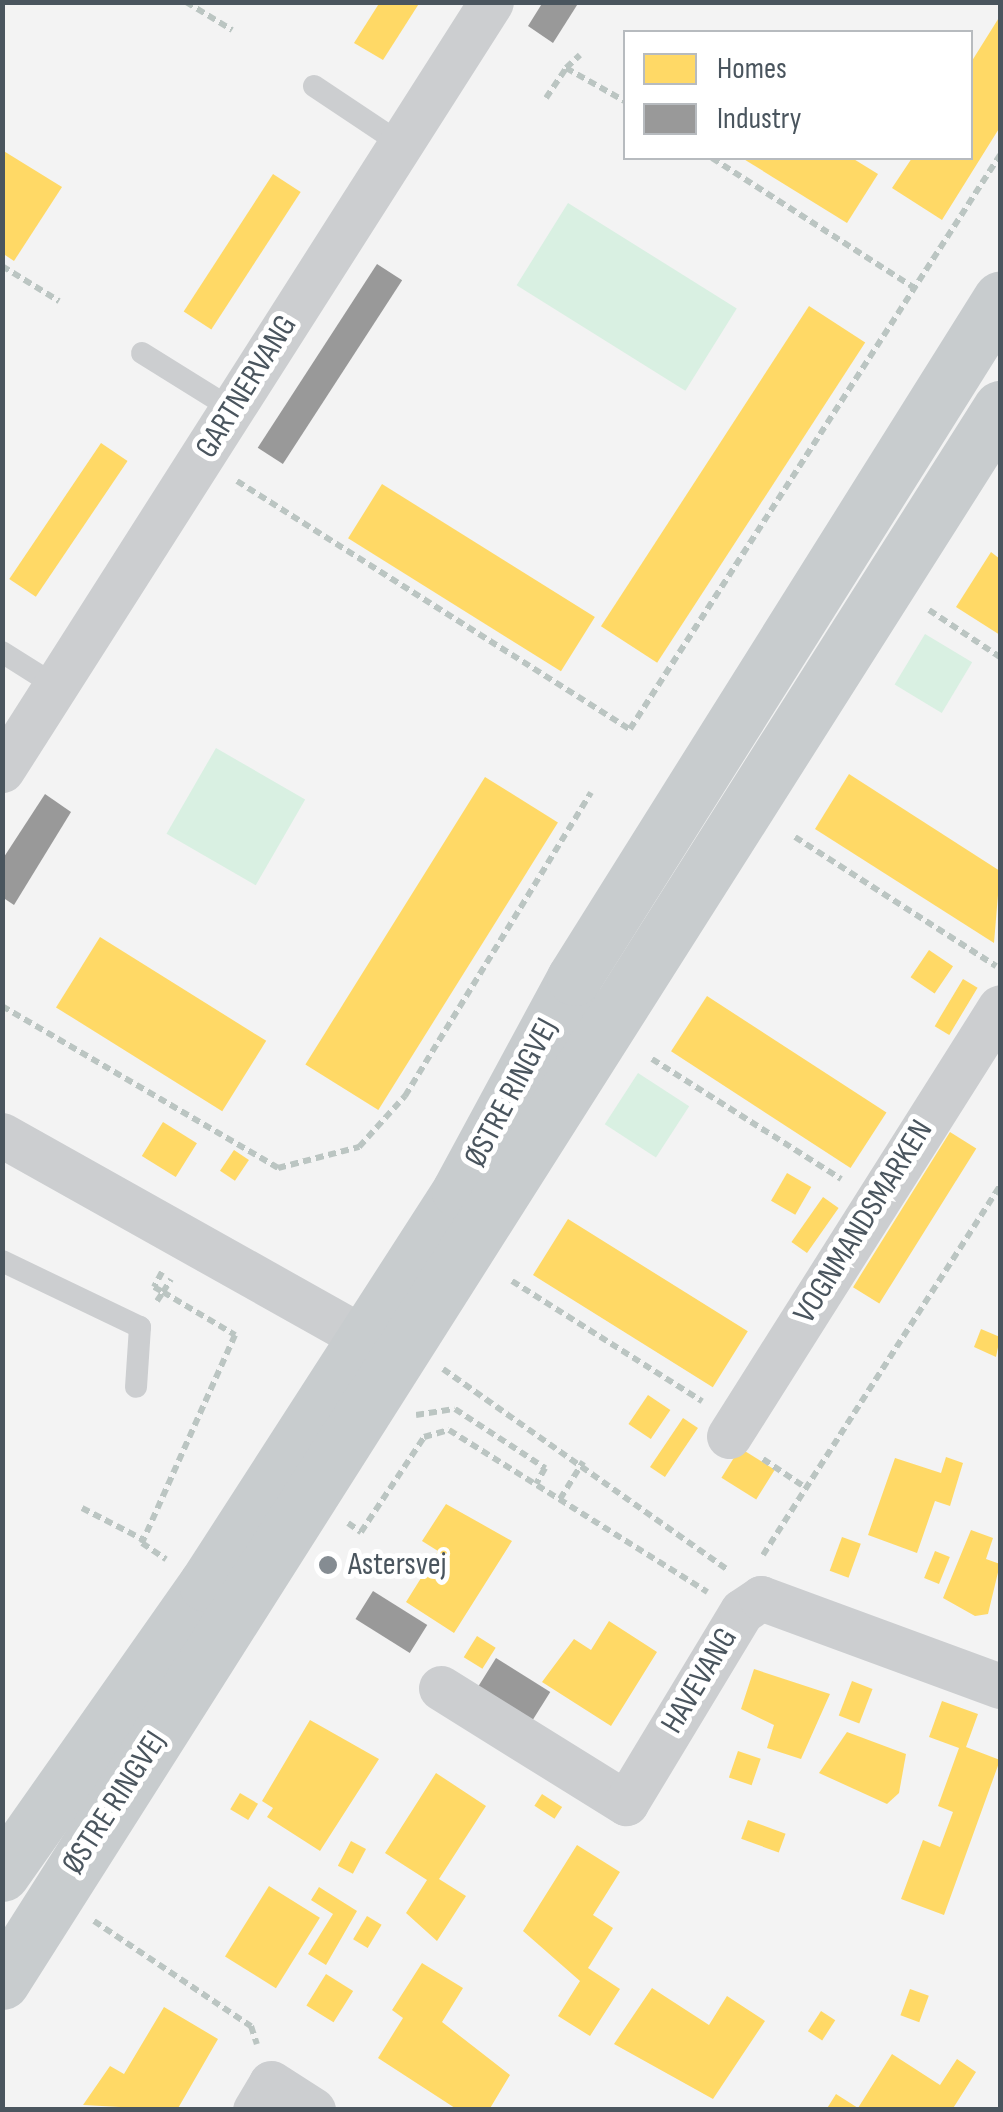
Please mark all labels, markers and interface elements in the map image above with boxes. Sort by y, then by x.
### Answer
legend [623,30,973,160]
text: Homes [717,51,787,87]
text: Industry [717,101,801,137]
street label: GARTNERVANG [188,309,306,465]
street label: ØSTRE RINGVEJ [457,1012,567,1174]
street label: VOGNMANDSMARKEN [786,1114,942,1330]
place label: Astersvej [348,1546,446,1584]
marker: Astersvej [317,1554,339,1576]
street label: HAVEVANG [654,1621,746,1741]
street label: ØSTRE RINGVEJ [55,1724,175,1882]

